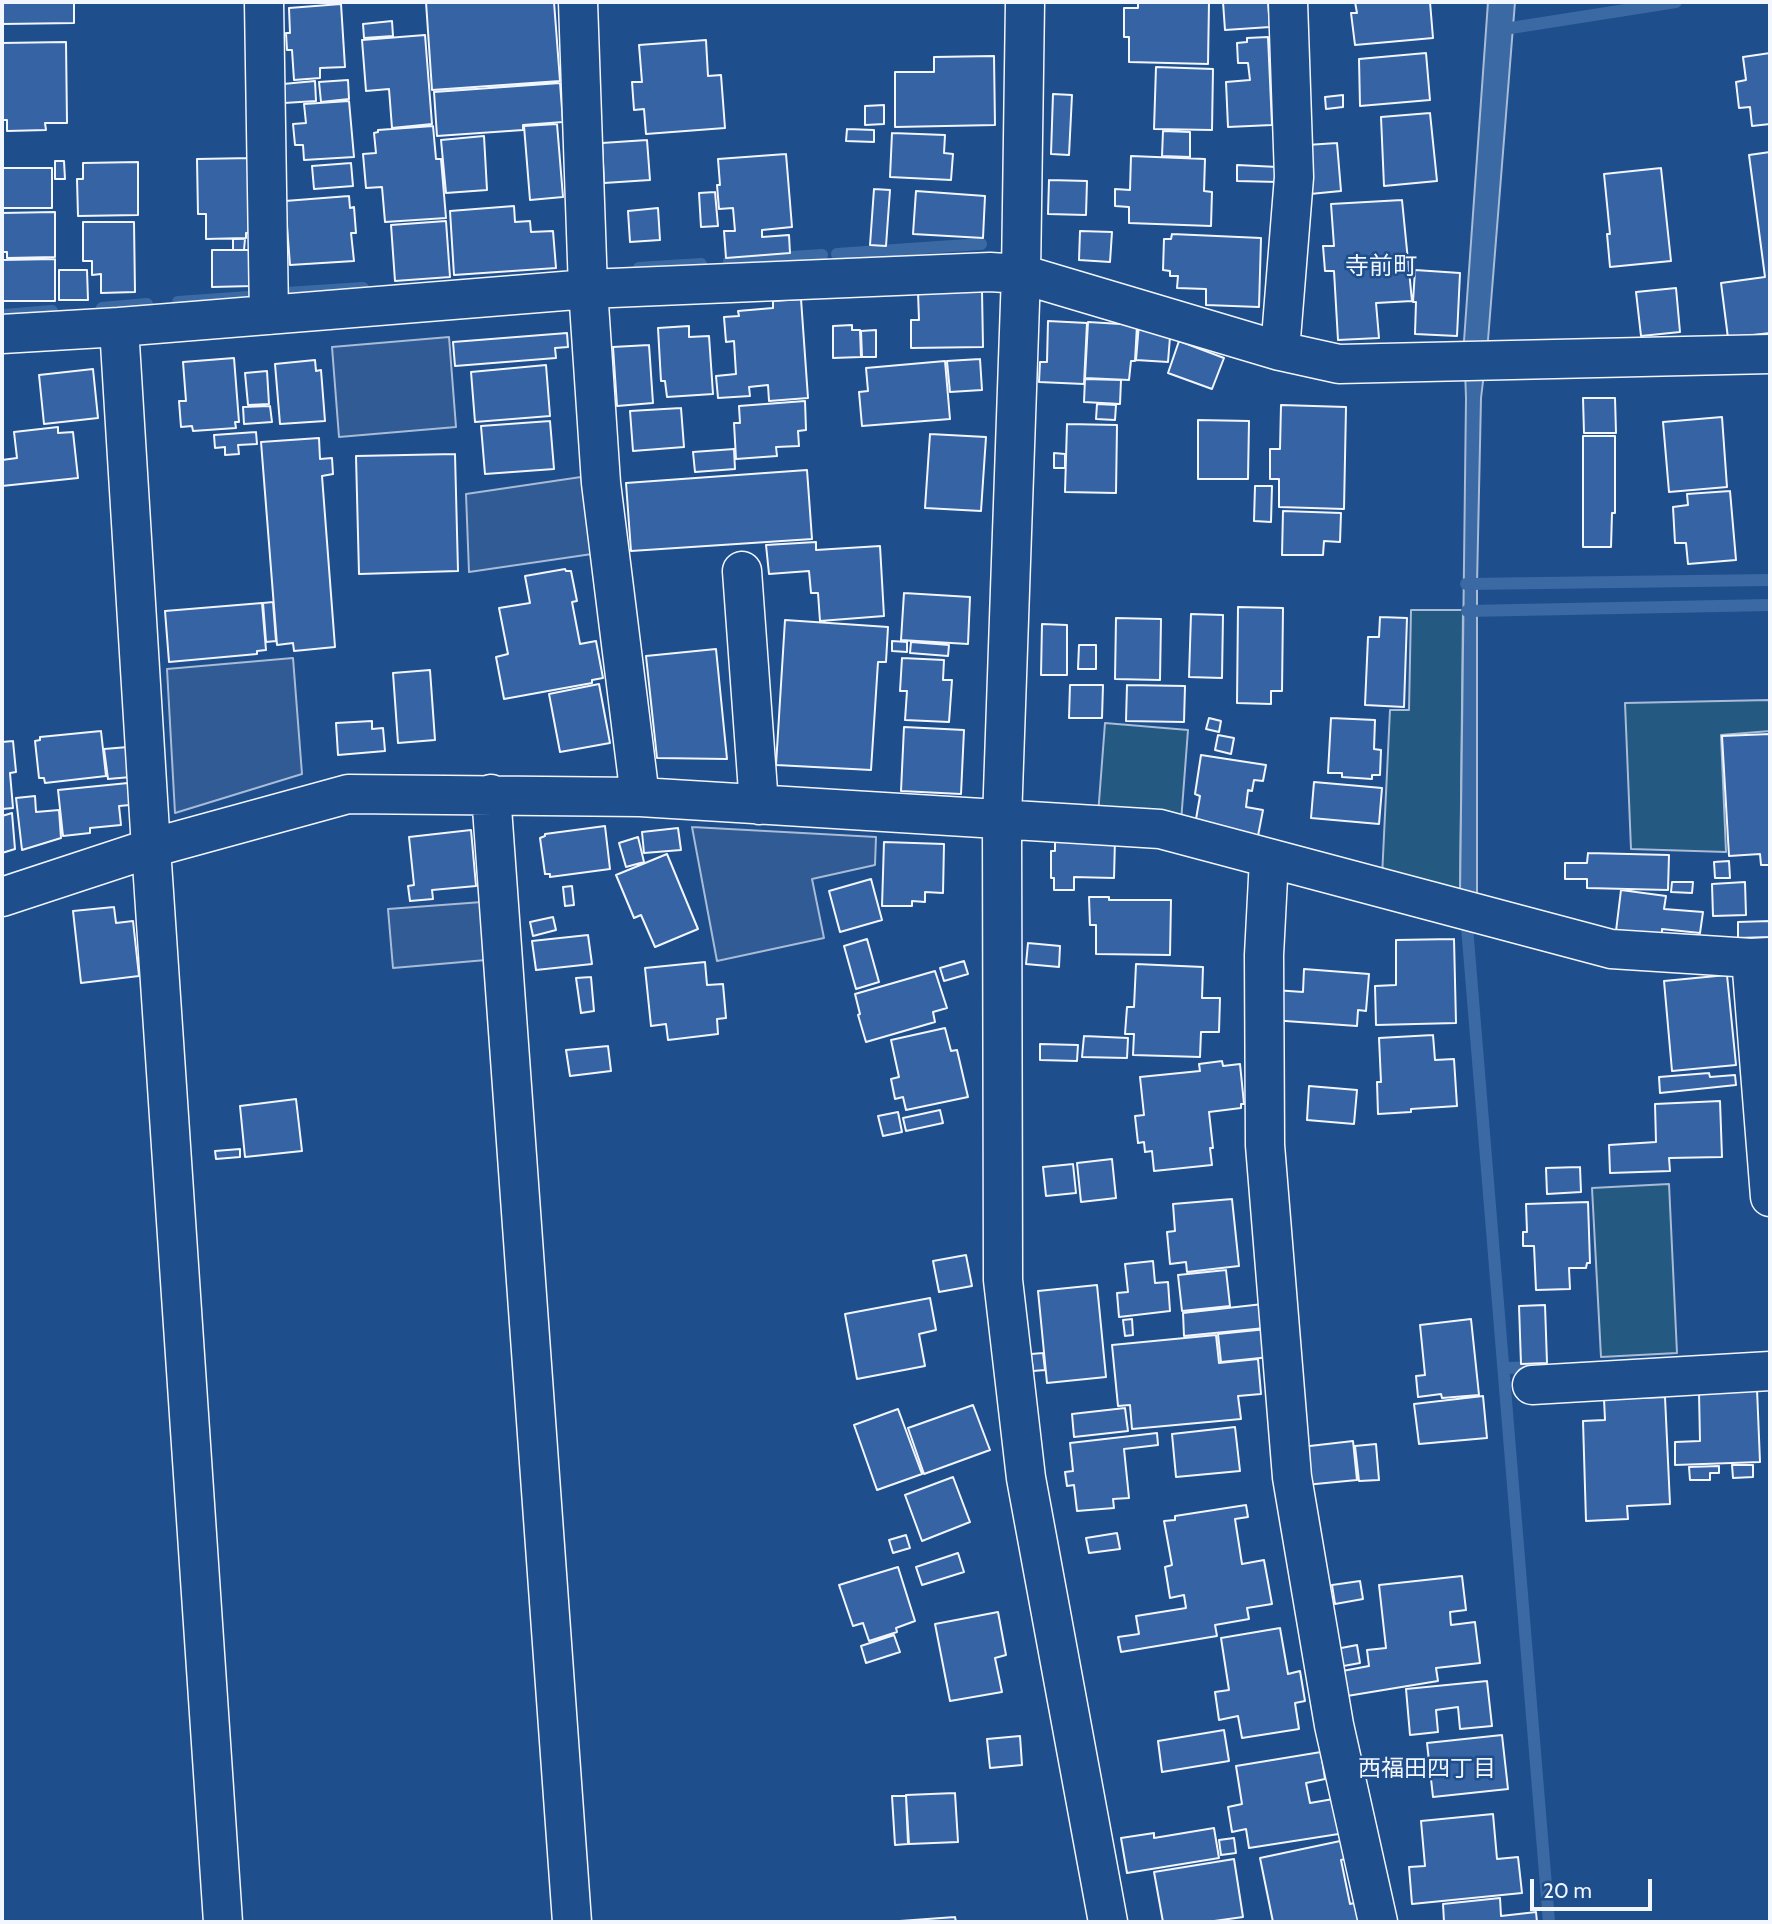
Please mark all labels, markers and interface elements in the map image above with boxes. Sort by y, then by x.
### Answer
district label: 寺前町 [1345,253,1417,281]
district label: 西福田四丁目 [1358,1755,1496,1783]
scale bar [1534,1864,1656,1908]
text: 20 m [1543,1878,1592,1903]

